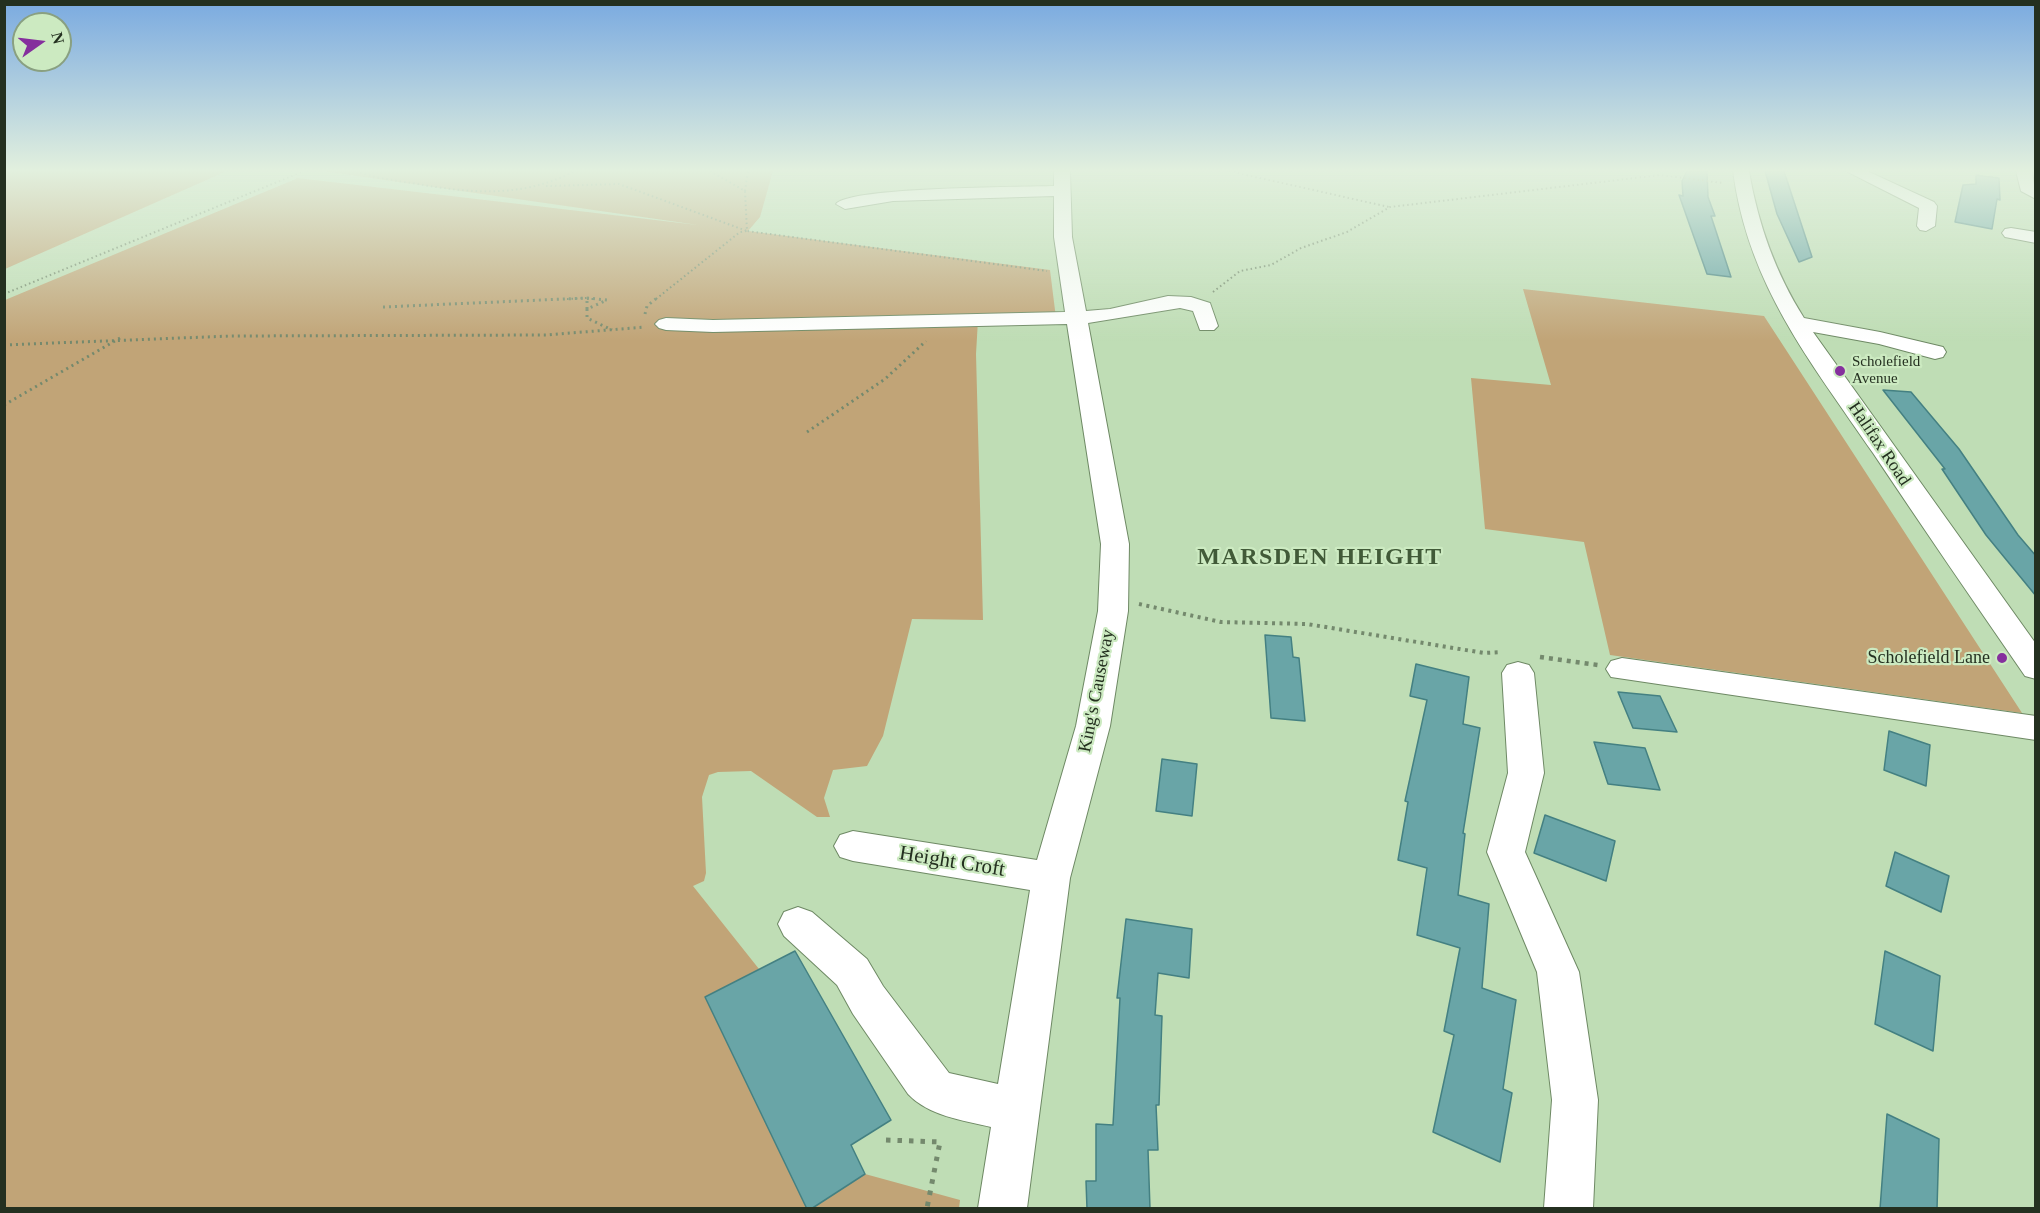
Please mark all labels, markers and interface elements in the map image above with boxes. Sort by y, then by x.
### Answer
north arrow [12,12,72,72]
text: N [48,30,68,46]
place label: Scholefield Avenue [1852,353,1920,388]
marker: Scholefield Avenue [1833,364,1847,378]
street label: Halifax Road [1843,398,1915,490]
district label: MARSDEN HEIGHT [1197,544,1443,572]
street label: King's Causeway [1074,628,1120,754]
place label: Scholefield Lane [1868,647,1990,669]
marker: Scholefield Lane [1995,651,2009,665]
street label: Height Croft [897,841,1007,883]

